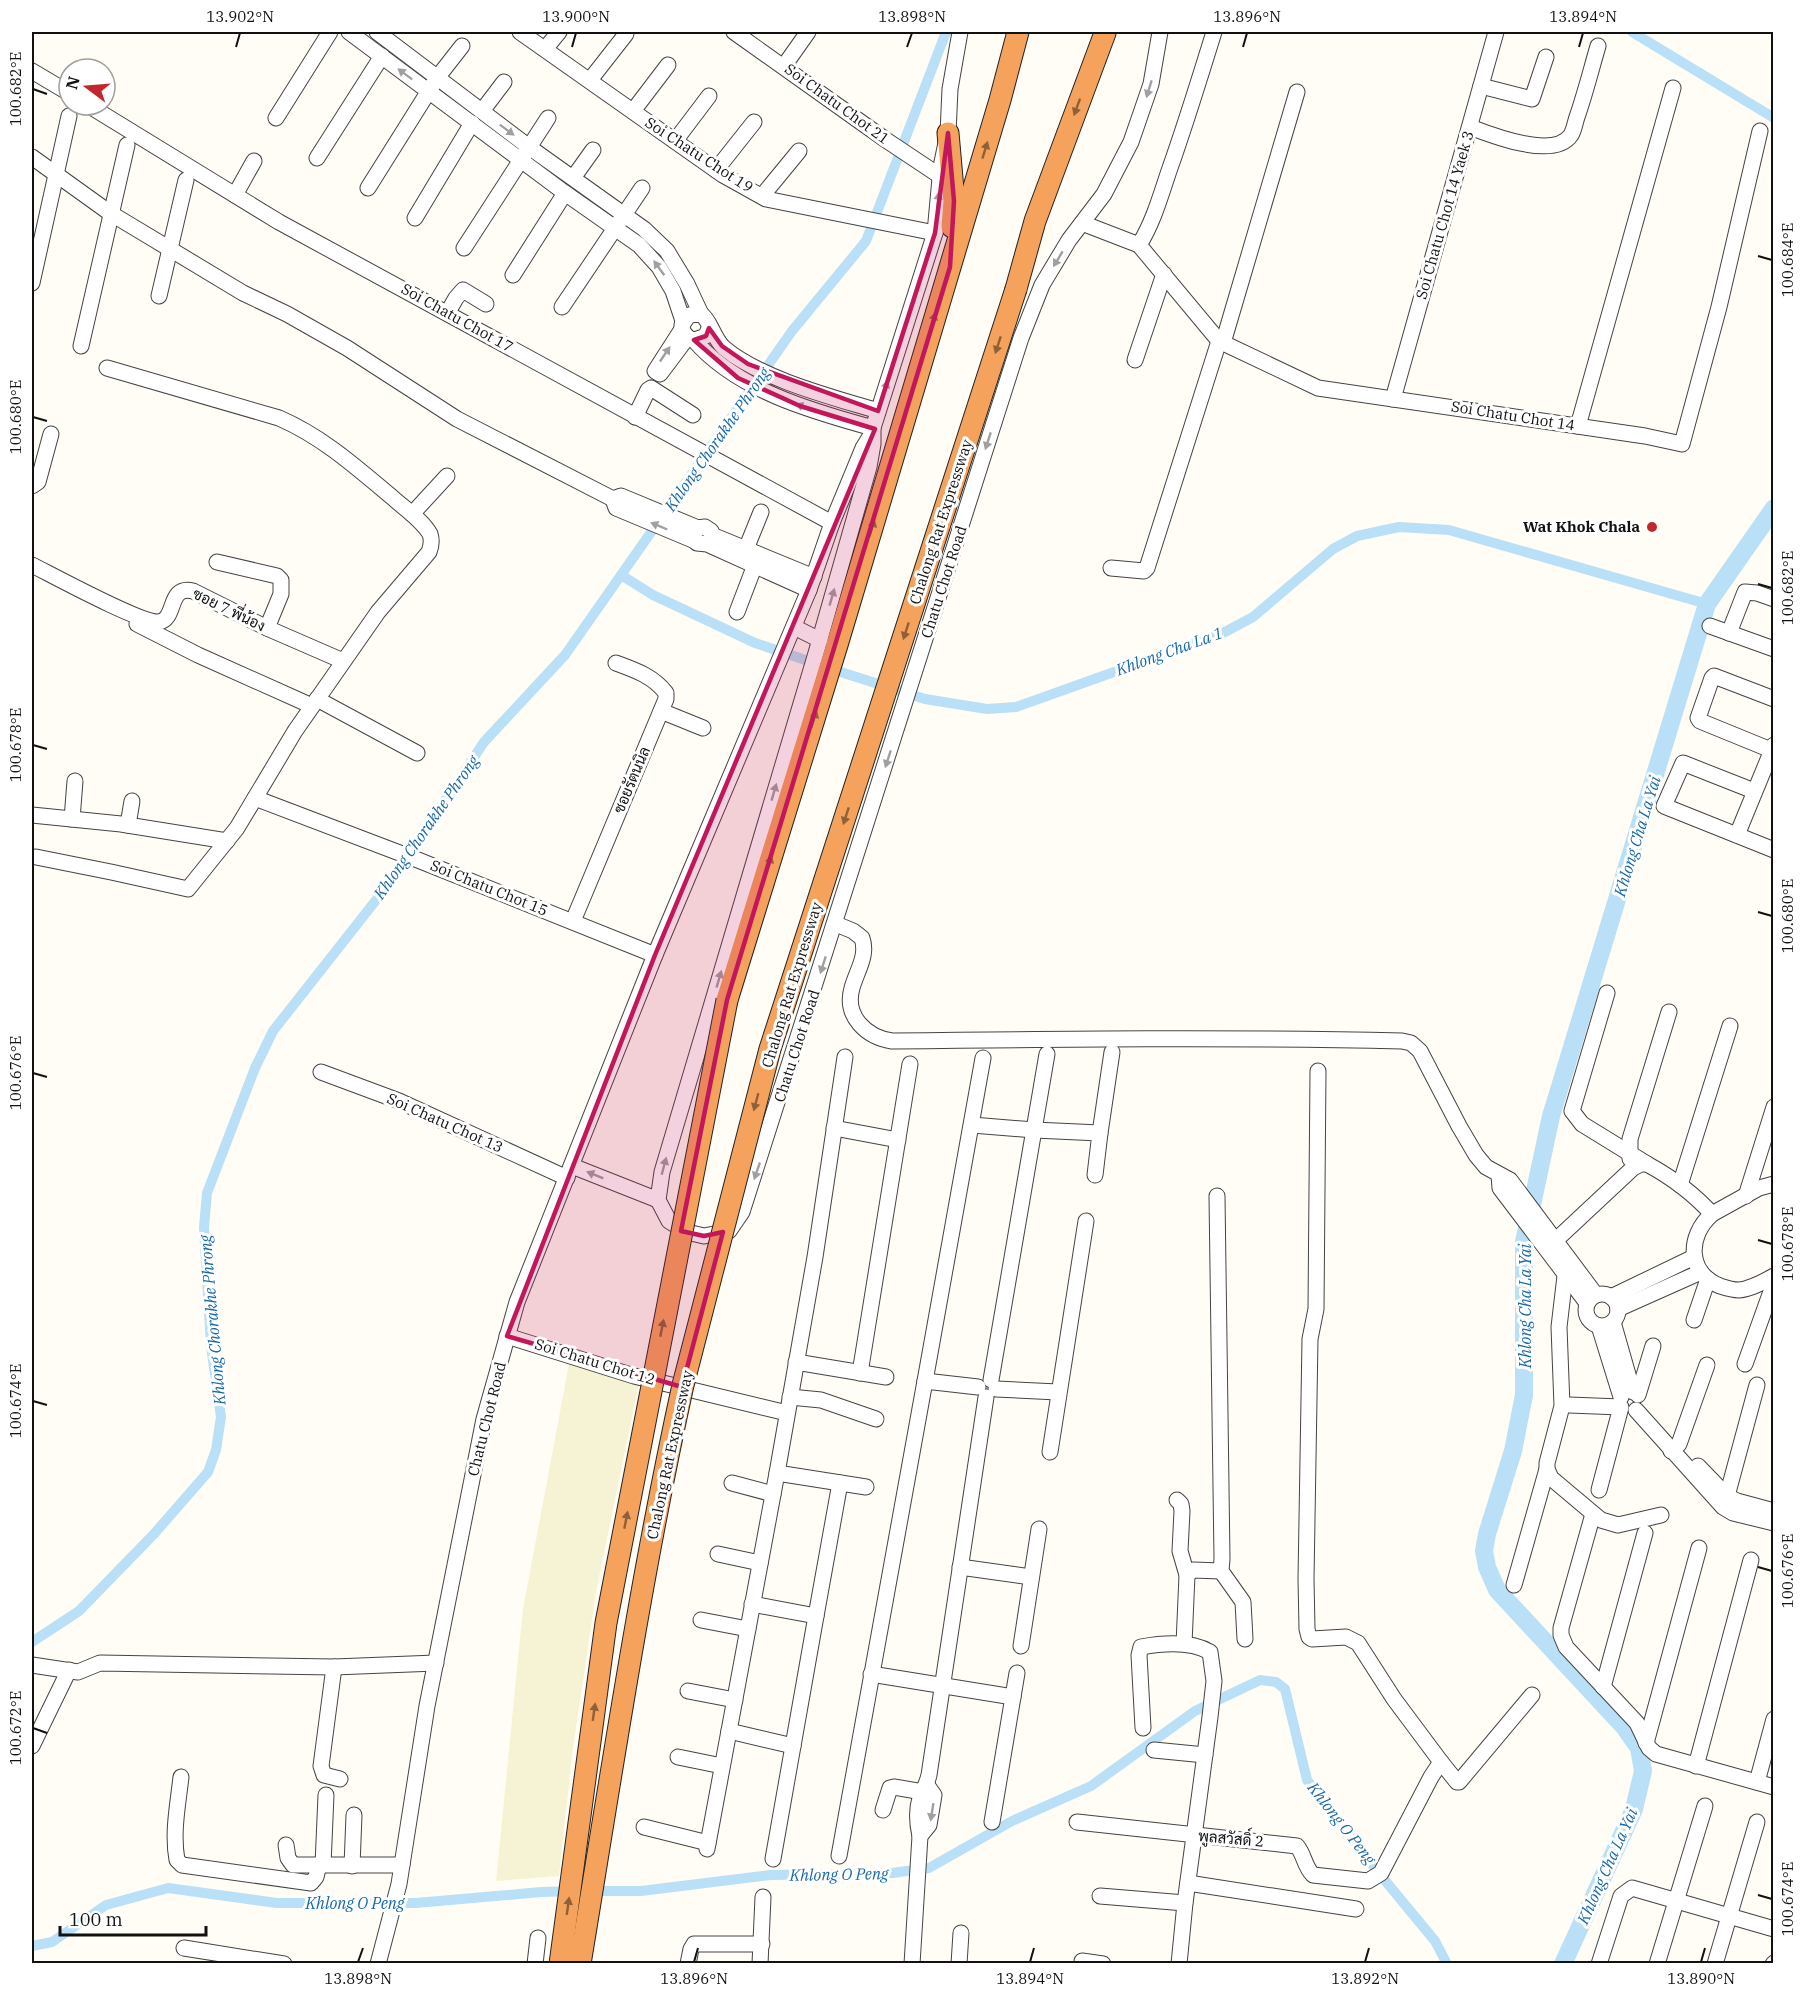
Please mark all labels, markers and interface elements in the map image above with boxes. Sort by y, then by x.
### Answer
text: 13.902°N [206,7,274,26]
text: 13.900°N [542,7,610,26]
text: 13.898°N [878,7,946,26]
text: 13.896°N [1213,7,1281,26]
text: 13.894°N [1549,7,1617,26]
text: 100.682°E [6,52,25,126]
north arrow [57,57,117,117]
street label: Soi Chatu Chot 21 [781,59,893,148]
one-way arrow [397,69,412,81]
text: N [61,74,84,92]
one-way arrow [1144,80,1153,98]
one-way arrow [1072,99,1082,117]
street label: Soi Chatu Chot 19 [642,113,757,197]
one-way arrow [499,124,515,137]
street label: Soi Chatu Chot 14 Yaek 3 [1411,128,1478,301]
one-way arrow [981,141,990,159]
one-way arrow [933,192,943,211]
text: 100.684°E [1778,223,1797,297]
one-way arrow [1052,251,1063,267]
one-way arrow [653,261,665,277]
street label: Soi Chatu Chot 17 [398,279,517,356]
one-way arrow [929,312,938,330]
one-way arrow [993,336,1003,354]
one-way arrow [660,346,671,362]
water label: Khlong Chorakhe Phrong [659,363,774,516]
text: 100.680°E [6,380,25,454]
one-way arrow [881,380,891,398]
street label: Soi Chatu Chot 14 [1450,396,1576,435]
one-way arrow [794,401,812,411]
one-way arrow [983,432,992,450]
street label: Chalong Rat Expressway [905,437,976,607]
place label: Wat Khok Chala [1523,517,1640,536]
one-way arrow [868,519,877,537]
marker: Wat Khok Chala [1645,520,1659,534]
one-way arrow [650,521,668,531]
street label: Chatu Chot Road [916,523,971,641]
text: 100.682°E [1778,551,1797,625]
street label: ซอย 7 พี่น้อง [190,579,271,635]
one-way arrow [828,588,837,606]
one-way arrow [901,622,910,640]
water label: Khlong Cha La 1 [1112,622,1225,680]
text: 100.678°E [6,708,25,782]
one-way arrow [809,710,819,728]
street label: ซอยรัตนนิล [609,744,654,816]
one-way arrow [883,750,892,768]
water label: Khlong Chorakhe Phrong [368,751,483,904]
water label: Khlong Cha La Yai [1609,773,1665,900]
one-way arrow [770,783,779,801]
one-way arrow [840,807,850,825]
street label: Soi Chatu Chot 15 [428,855,551,920]
one-way arrow [765,855,774,873]
text: 100.680°E [1778,879,1797,953]
street label: Chalong Rat Expressway [757,900,826,1070]
one-way arrow [817,956,827,974]
one-way arrow [715,970,724,988]
street label: Chatu Chot Road [769,987,824,1105]
text: 100.676°E [6,1036,25,1110]
street label: Soi Chatu Chot 13 [384,1088,506,1157]
one-way arrow [751,1093,761,1112]
one-way arrow [660,1157,669,1175]
one-way arrow [751,1162,761,1180]
one-way arrow [586,1170,604,1180]
text: 100.678°E [1778,1207,1797,1281]
water label: Khlong Chorakhe Phrong [195,1234,229,1407]
water label: Khlong Cha La Yai [1515,1243,1535,1369]
one-way arrow [658,1319,667,1338]
street label: Soi Chatu Chot 12 [533,1334,658,1389]
street label: Chatu Chot Road [463,1360,510,1478]
text: 100.674°E [6,1364,25,1438]
street label: Chalong Rat Expressway [642,1369,697,1541]
one-way arrow [622,1510,631,1529]
text: 100.676°E [1778,1534,1797,1608]
text: 100.672°E [6,1691,25,1765]
one-way arrow [590,1703,599,1722]
water label: Khlong O Peng [1303,1777,1381,1868]
one-way arrow [927,1802,936,1821]
water label: Khlong Cha La Yai [1572,1805,1642,1928]
street label: พูลสวัสดิ์ 2 [1197,1821,1265,1852]
text: 100.674°E [1778,1862,1797,1936]
water label: Khlong O Peng [788,1863,889,1885]
water label: Khlong O Peng [305,1893,405,1913]
one-way arrow [563,1896,572,1915]
scale bar [60,1899,206,1937]
text: 100 m [69,1908,123,1931]
text: 13.898°N [324,1969,392,1988]
text: 13.896°N [660,1969,728,1988]
text: 13.894°N [996,1969,1064,1988]
text: 13.892°N [1331,1969,1399,1988]
text: 13.890°N [1667,1969,1735,1988]

